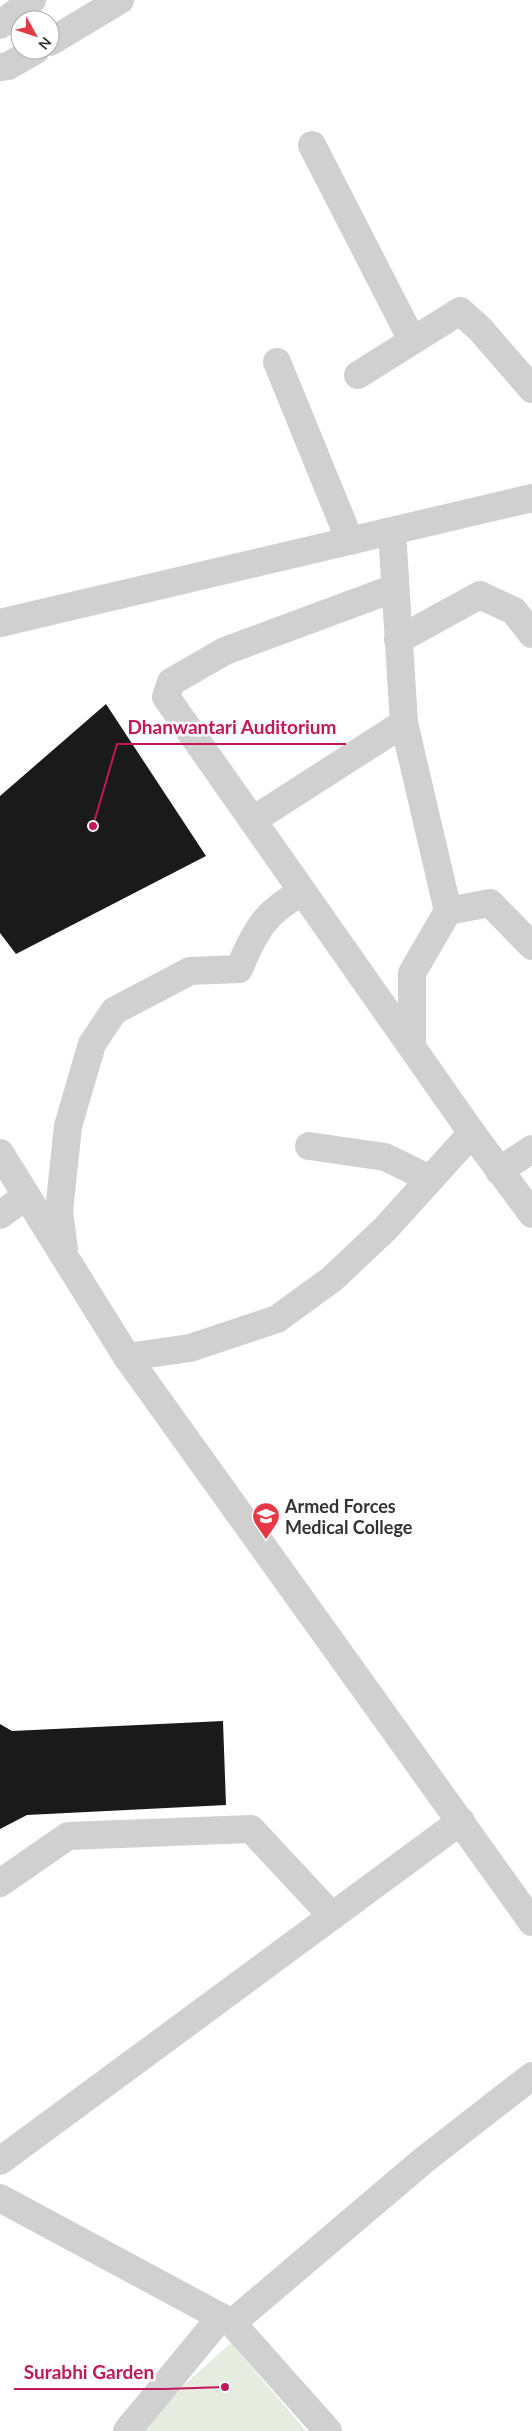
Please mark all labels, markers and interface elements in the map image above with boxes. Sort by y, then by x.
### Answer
north arrow [10,10,60,60]
text: N [35,34,55,53]
callout: Dhanwantari Auditorium [117,710,346,744]
text: Dhanwantari Auditorium [127,715,337,738]
place label: Armed Forces Medical College [284,1495,413,1538]
school or university icon: Armed Forces Medical College [251,1501,281,1540]
callout: Surabhi Garden [14,2355,164,2389]
text: Surabhi Garden [24,2360,154,2383]

